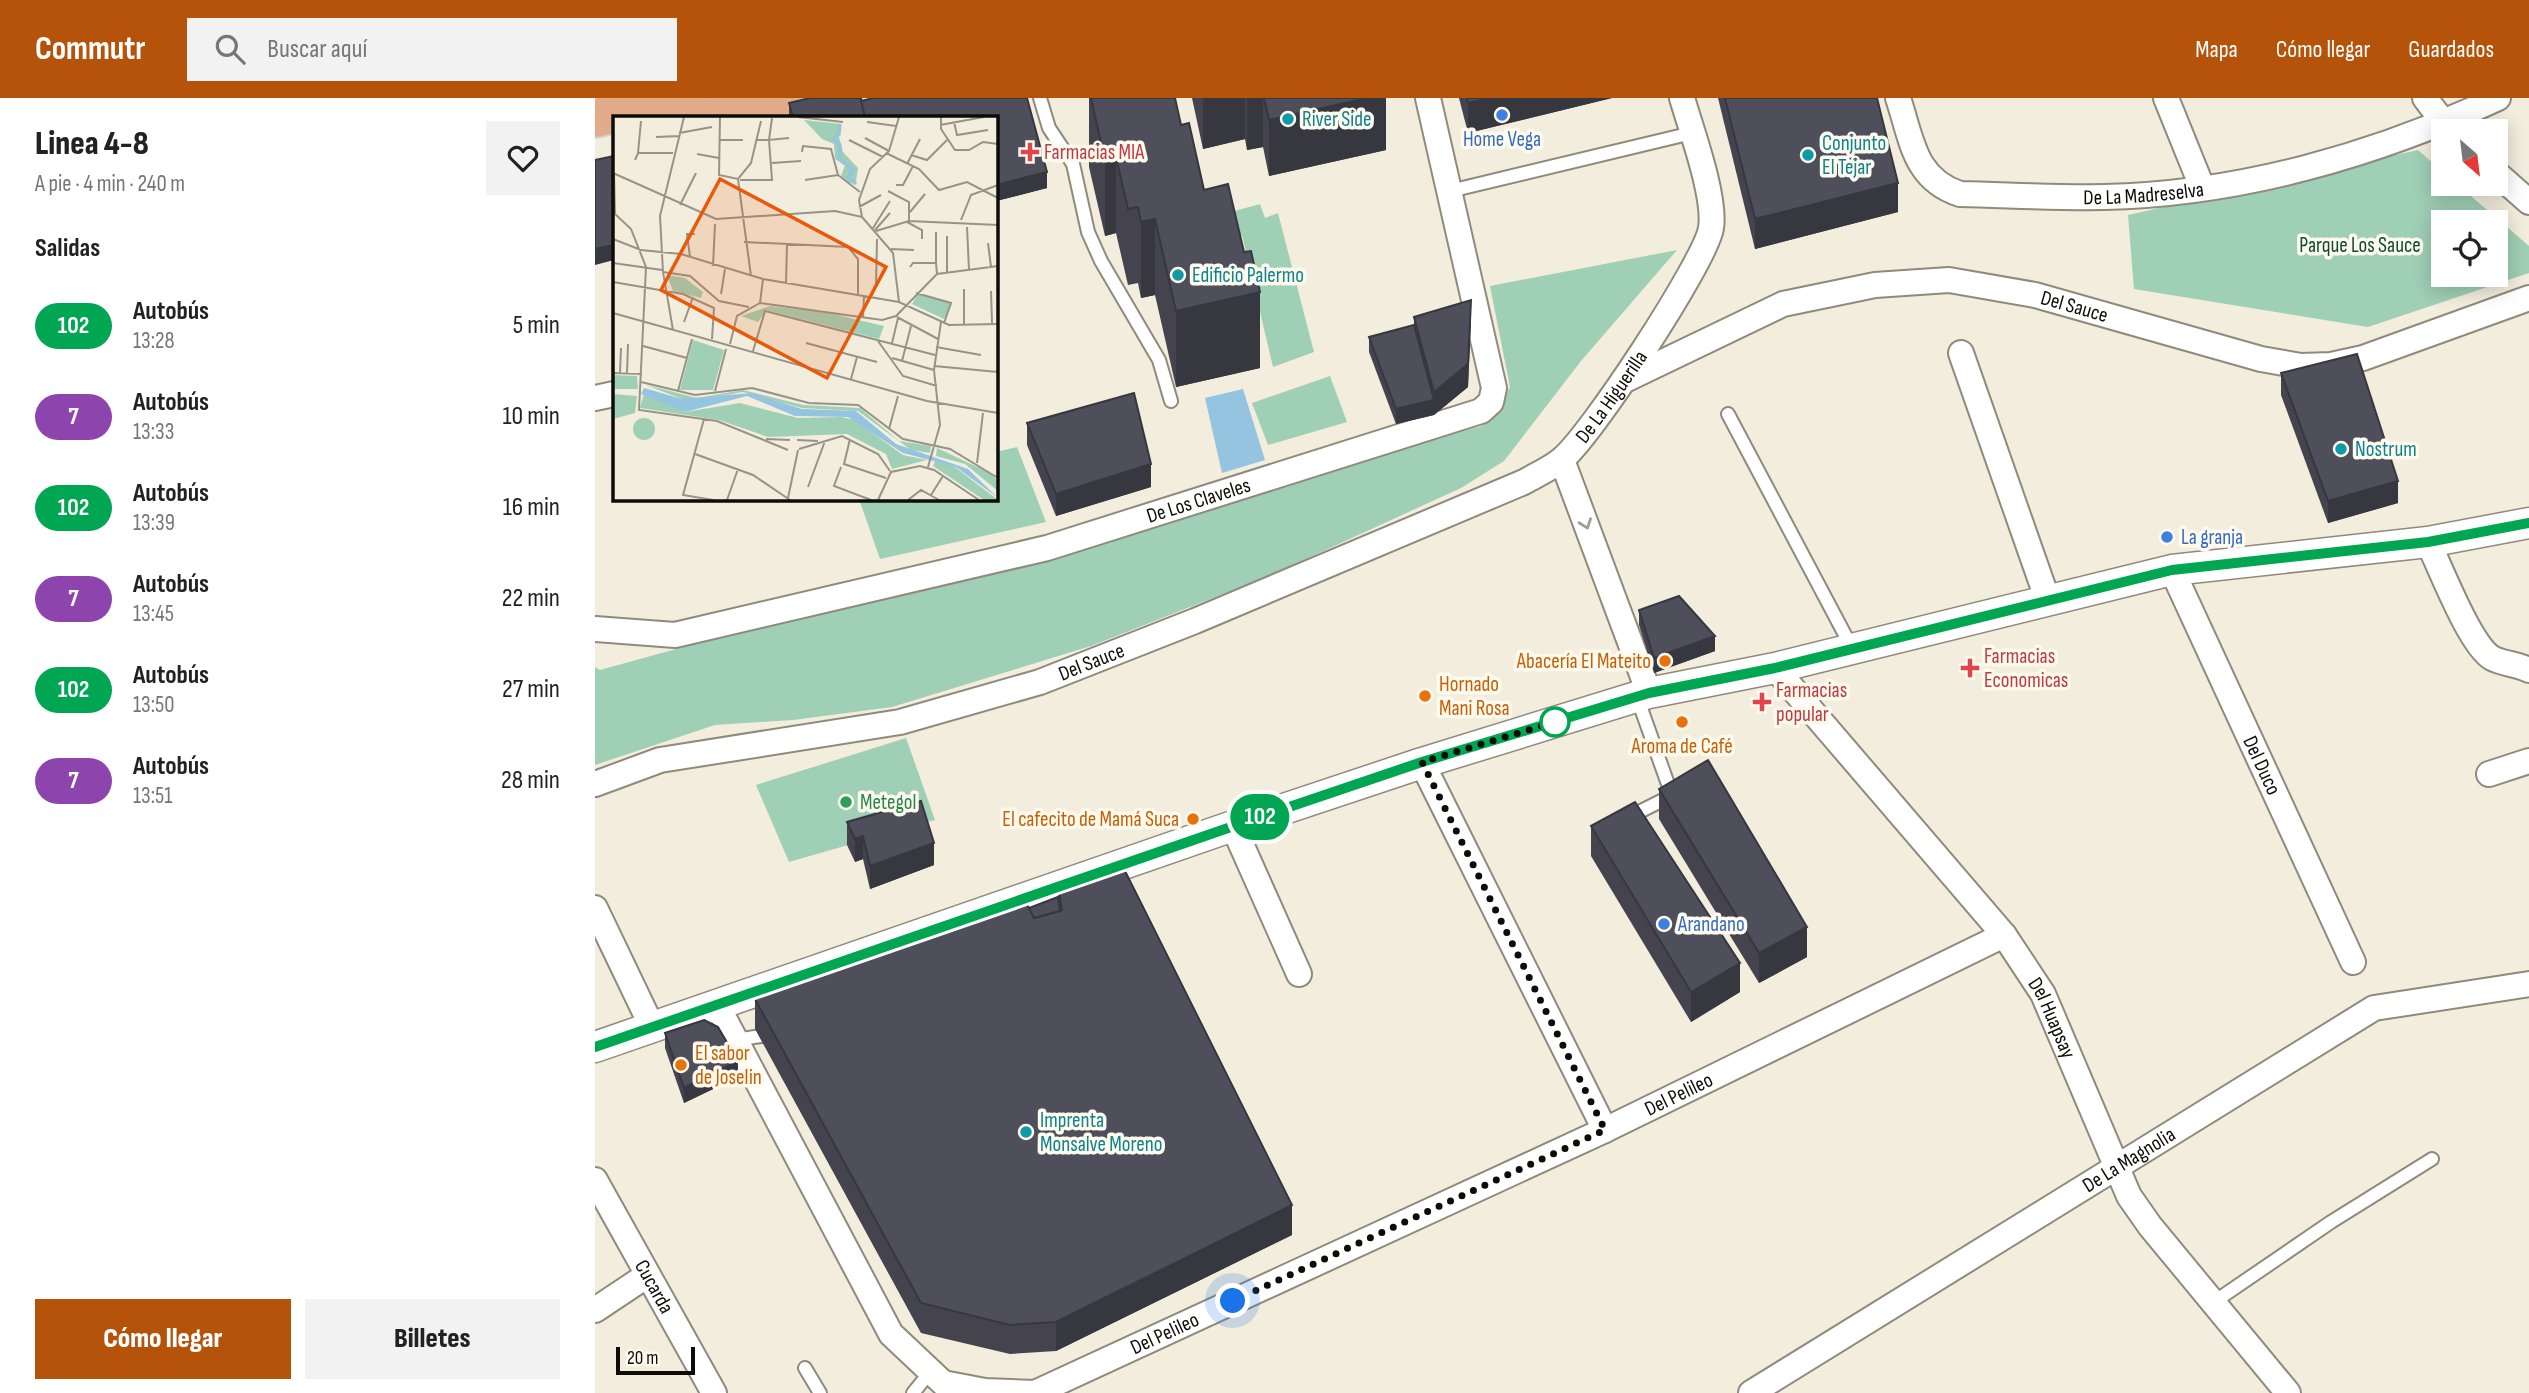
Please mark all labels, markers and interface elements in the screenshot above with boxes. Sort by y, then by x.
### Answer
search box [187,18,677,81]
text: Commutr [35,29,145,69]
icon: search [211,30,249,68]
text: Buscar aquí [267,34,367,65]
text: Mapa [2195,35,2238,64]
text: Cómo llegar [2276,35,2370,64]
text: Guardados [2408,35,2494,64]
place label: River Side [1302,107,1371,132]
marker: Home Vega [1494,107,1510,123]
marker: River Side [1280,111,1296,127]
inset map [613,116,997,500]
north arrow [2431,119,2508,196]
map controls [2431,119,2508,287]
button: heart [486,121,560,195]
text: Linea 4-8 [35,124,149,164]
place label: Home Vega [1463,127,1541,152]
place label: Conjunto El Tejar [1822,131,1886,180]
place label: Farmacias MIA [1044,140,1145,165]
marker: Farmacias MIA [1022,144,1038,160]
marker: Conjunto El Tejar [1800,147,1816,163]
text: A pie · 4 min · 240 m [35,170,185,198]
street label: De La Madreselva [2083,176,2205,210]
button: locate [2431,210,2508,287]
text: Salidas [35,233,100,264]
park label: Parque Los Sauce [2299,233,2421,258]
place label: Edificio Palermo [1192,263,1304,288]
marker: Edificio Palermo [1170,267,1186,283]
street label: Del Sauce [2038,285,2111,328]
text: Autobús [133,296,209,327]
text: 5 min [513,310,560,341]
text: 102 [58,311,89,340]
text: 13:28 [133,327,175,355]
street label: De La Higuerilla [1570,346,1652,448]
text: Autobús [133,387,209,418]
text: 10 min [503,401,560,432]
text: 7 [68,402,79,431]
text: 13:33 [133,418,174,446]
place label: Nostrum [2355,437,2417,462]
marker: Nostrum [2333,441,2349,457]
street label: De Los Claveles [1143,472,1253,528]
text: Autobús [133,478,209,509]
text: 16 min [503,492,560,523]
text: 102 [58,493,89,522]
text: 13:39 [133,509,175,537]
one-way arrow [1577,517,1591,529]
place label: La granja [2181,525,2243,550]
marker: La granja [2159,529,2175,545]
text: Autobús [133,569,209,600]
text: 22 min [502,583,560,614]
text: 7 [68,584,79,613]
text: 13:45 [133,600,174,628]
street label: Del Sauce [1055,638,1128,686]
place label: Farmacias Economicas [1984,644,2068,693]
place label: Abacería El Mateito [1516,649,1651,674]
marker: Abacería El Mateito [1657,653,1673,669]
text: Autobús [133,660,209,691]
marker: Farmacias Economicas [1962,660,1978,676]
place label: Hornado Mani Rosa [1439,672,1510,721]
text: 27 min [502,674,560,705]
text: 102 [58,675,89,704]
place label: Farmacias popular [1776,678,1847,727]
marker: Hornado Mani Rosa [1417,688,1433,704]
text: 13:50 [133,691,175,719]
marker: Farmacias popular [1754,694,1770,710]
unlabelled marker [1540,707,1570,737]
marker: Aroma de Café [1674,714,1690,730]
street label: Del Duco [2238,732,2287,799]
place label: Aroma de Café [1630,734,1733,759]
text: Autobús [133,751,209,782]
text: 28 min [501,765,560,796]
text: 7 [68,766,79,795]
text: 13:51 [133,782,172,810]
place label: Metegol [860,790,916,815]
marker: Metegol [838,794,854,810]
line badge: 102 [1220,794,1300,840]
text: 102 [1244,802,1276,831]
place label: El cafecito de Mamá Suca [1002,807,1179,832]
marker: El cafecito de Mamá Suca [1185,811,1201,827]
place label: Arandano [1677,912,1745,937]
marker: Arandano [1656,916,1672,932]
street label: Del Huapsay [2023,973,2081,1062]
place label: El sabor de Joselin [695,1041,762,1090]
marker: El sabor de Joselin [673,1057,689,1073]
street label: Del Pelileo [1640,1067,1717,1121]
place label: Imprenta Monsalve Moreno [1040,1108,1162,1157]
street label: De La Magnolia [2078,1122,2180,1198]
marker: Imprenta Monsalve Moreno [1018,1124,1034,1140]
street label: Cucarda [630,1255,679,1318]
your location [1215,1283,1250,1318]
button: Cómo llegar [35,1299,291,1379]
button: Billetes [305,1299,560,1379]
street label: Del Pelileo [1126,1307,1203,1360]
scale bar [616,1344,695,1376]
text: 20 m [627,1347,659,1370]

